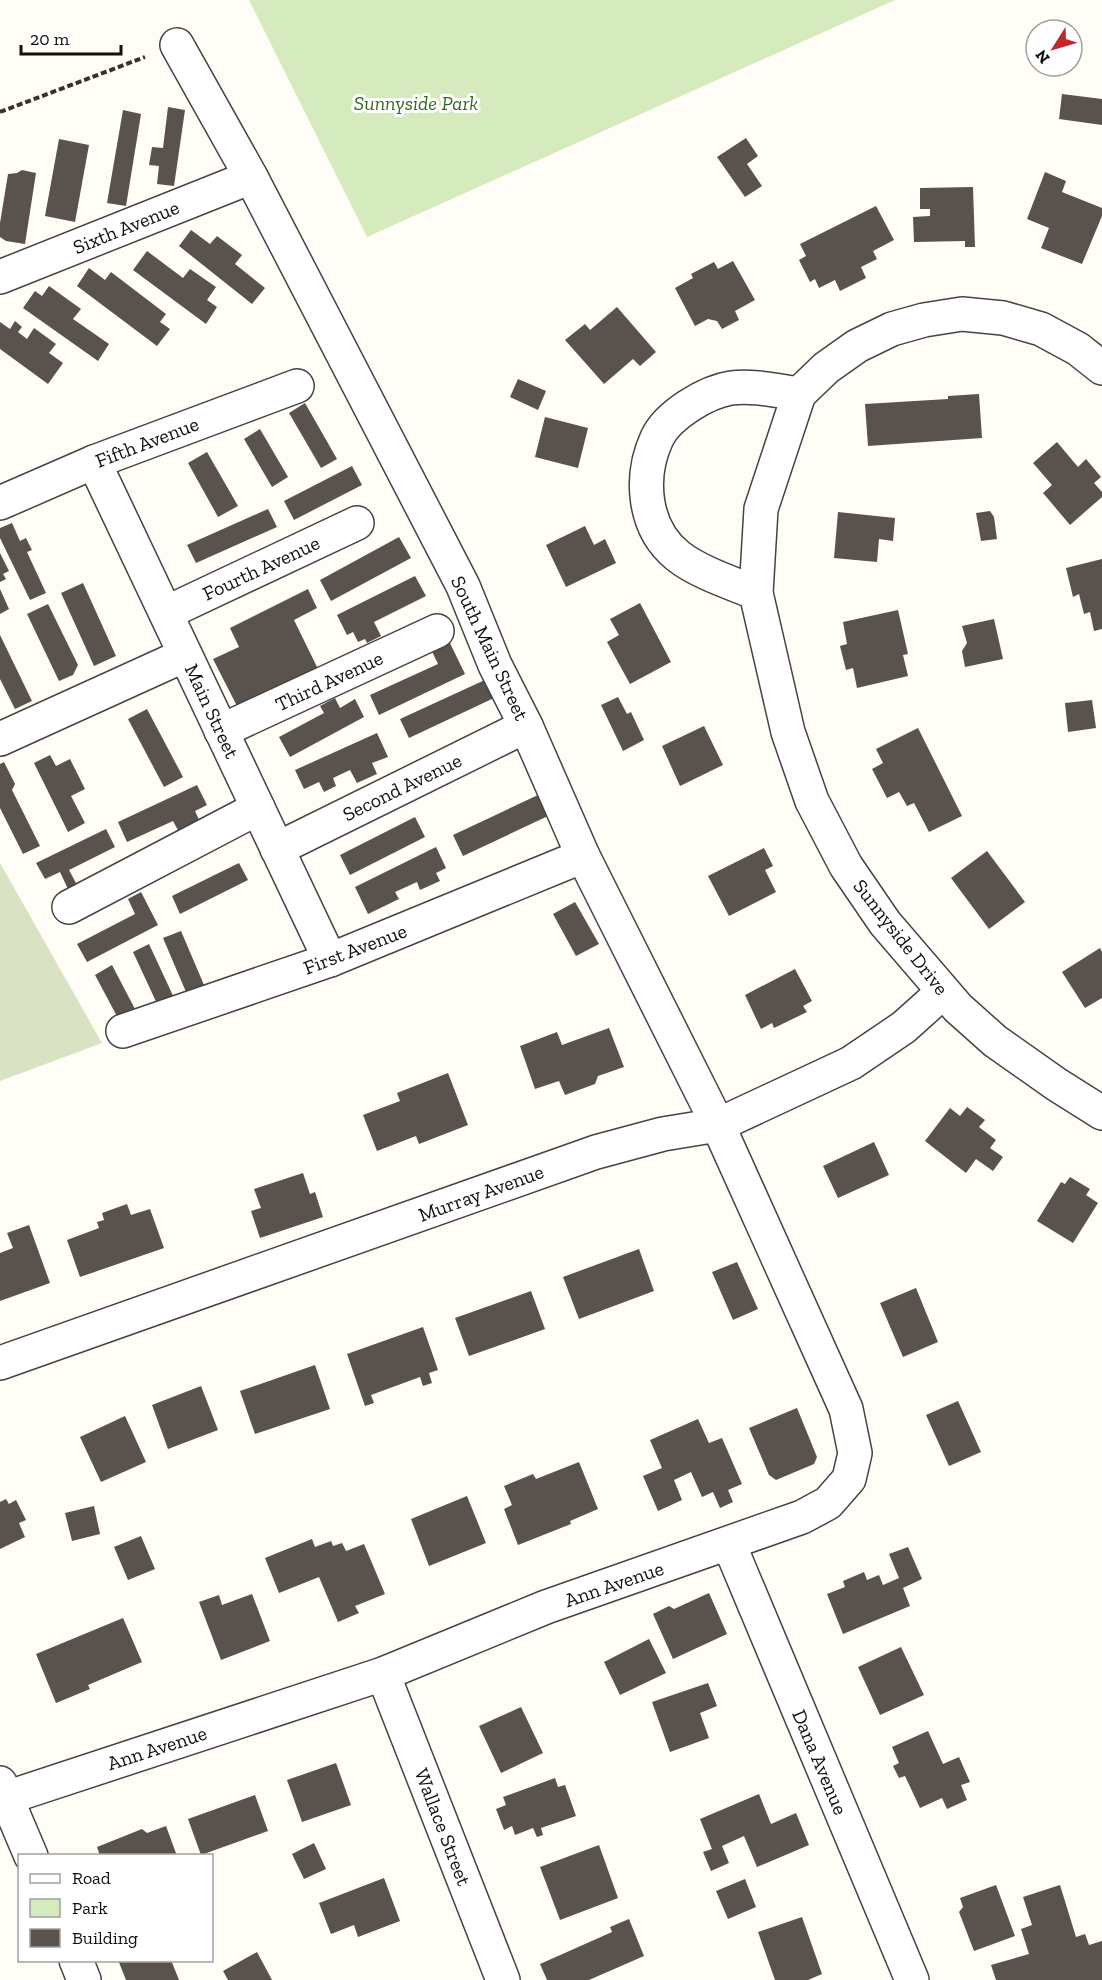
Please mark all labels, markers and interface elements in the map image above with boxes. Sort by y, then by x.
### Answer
scale bar [21,18,122,56]
north arrow [1024,18,1084,78]
text: 20 m [30,28,70,50]
text: N [1031,46,1054,67]
park label: Sunnyside Park [354,91,478,115]
street label: Sixth Avenue [69,195,183,259]
street label: Fifth Avenue [92,411,202,473]
street label: Fourth Avenue [199,530,323,606]
street label: South Main Street [446,572,534,725]
street label: Third Avenue [271,646,387,716]
street label: Main Street [180,660,245,763]
street label: Second Avenue [339,748,465,826]
street label: Sunnyside Drive [848,874,954,1000]
street label: First Avenue [300,918,410,980]
street label: Murray Avenue [415,1159,547,1227]
street label: Ann Avenue [561,1556,667,1612]
street label: Dana Avenue [787,1706,853,1818]
street label: Ann Avenue [104,1721,210,1775]
street label: Wallace Street [410,1765,477,1890]
legend [18,1854,213,1962]
text: Road [72,1867,111,1889]
text: Park [72,1897,108,1919]
text: Building [72,1927,138,1949]

